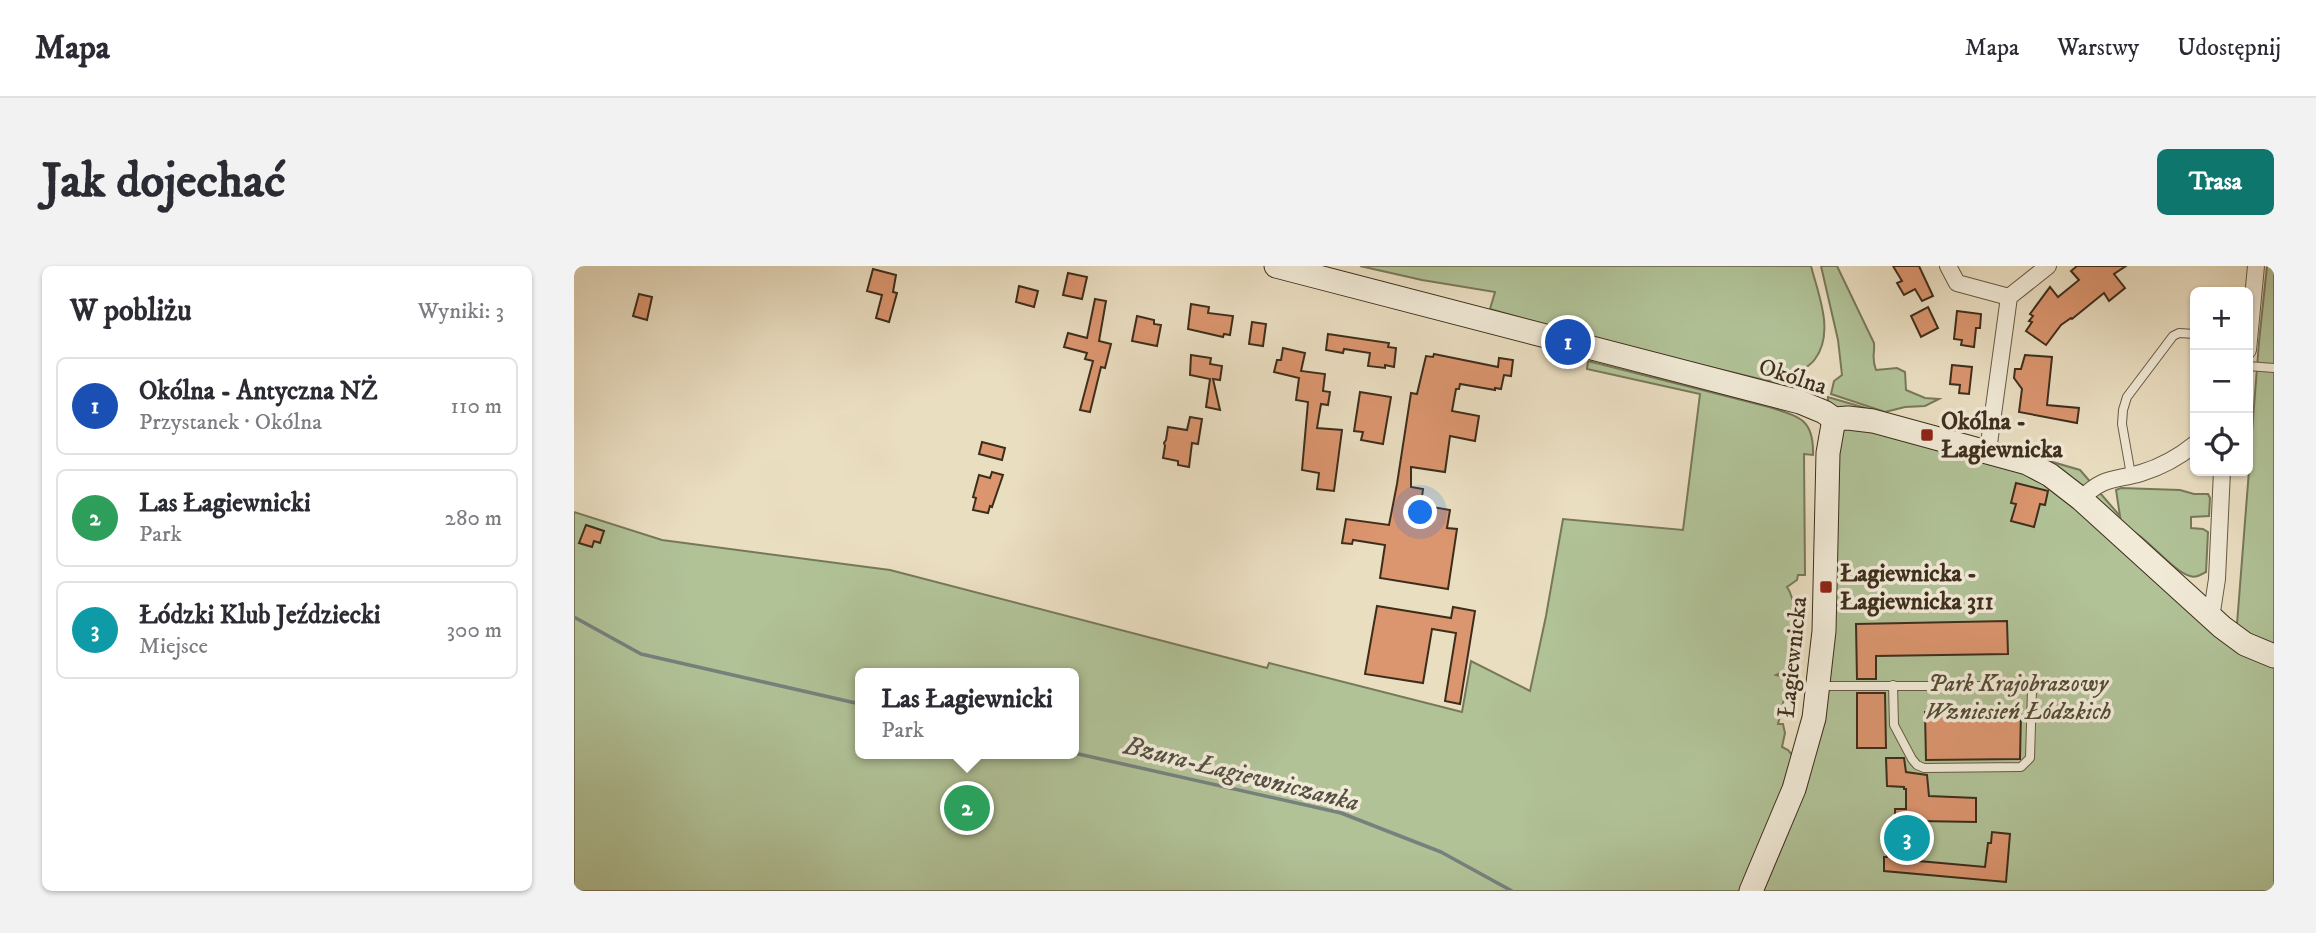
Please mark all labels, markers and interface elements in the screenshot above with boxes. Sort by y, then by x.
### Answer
text: Mapa [35,28,110,69]
text: Mapa [1965,33,2019,63]
text: Warstwy [2057,33,2139,63]
text: Udostępnij [2177,33,2281,63]
button: Trasa [2157,149,2274,215]
text: Jak dojechać [42,151,285,213]
map controls [2190,287,2253,476]
button: + [2190,287,2253,350]
text: W pobliżu [70,293,192,330]
text: Wyniki: 3 [418,297,504,326]
pin: 1 [1545,316,1591,368]
button: − [2190,350,2253,413]
street label: Okólna [1755,352,1831,402]
text: Okólna - Antyczna NŻ [139,375,378,408]
text: 1 [91,392,99,421]
text: 110 m [451,392,502,421]
place label: Okólna - Łagiewnicka [1941,407,2064,465]
text: Przystanek · Okólna [139,408,322,437]
button: locate [2190,413,2253,476]
marker: Okólna - Łagiewnicka [1919,427,1935,443]
text: Las Łagiewnicki [139,487,311,520]
your location [1403,495,1437,529]
text: 2 [89,504,101,533]
text: 280 m [445,504,502,533]
text: Park [139,520,182,549]
place label: Łagiewnicka - Łagiewnicka 311 [1840,559,1994,617]
marker: Łagiewnicka - Łagiewnicka 311 [1818,579,1834,595]
street label: Łagiewnicka [1772,594,1814,719]
text: Łódzki Klub Jeździecki [139,599,381,632]
text: 3 [91,616,99,645]
text: 300 m [446,616,502,645]
text: Miejsce [139,632,208,661]
popup [855,668,1079,759]
park label: Park Krajobrazowy Wzniesień Łódzkich [1925,669,2111,727]
text: Las Łagiewnicki [881,683,1053,716]
text: Park [881,716,924,745]
water label: Bzura-Łagiewniczanka [1120,729,1363,820]
pin: 2 [944,782,990,834]
pin: 3 [1884,812,1930,864]

